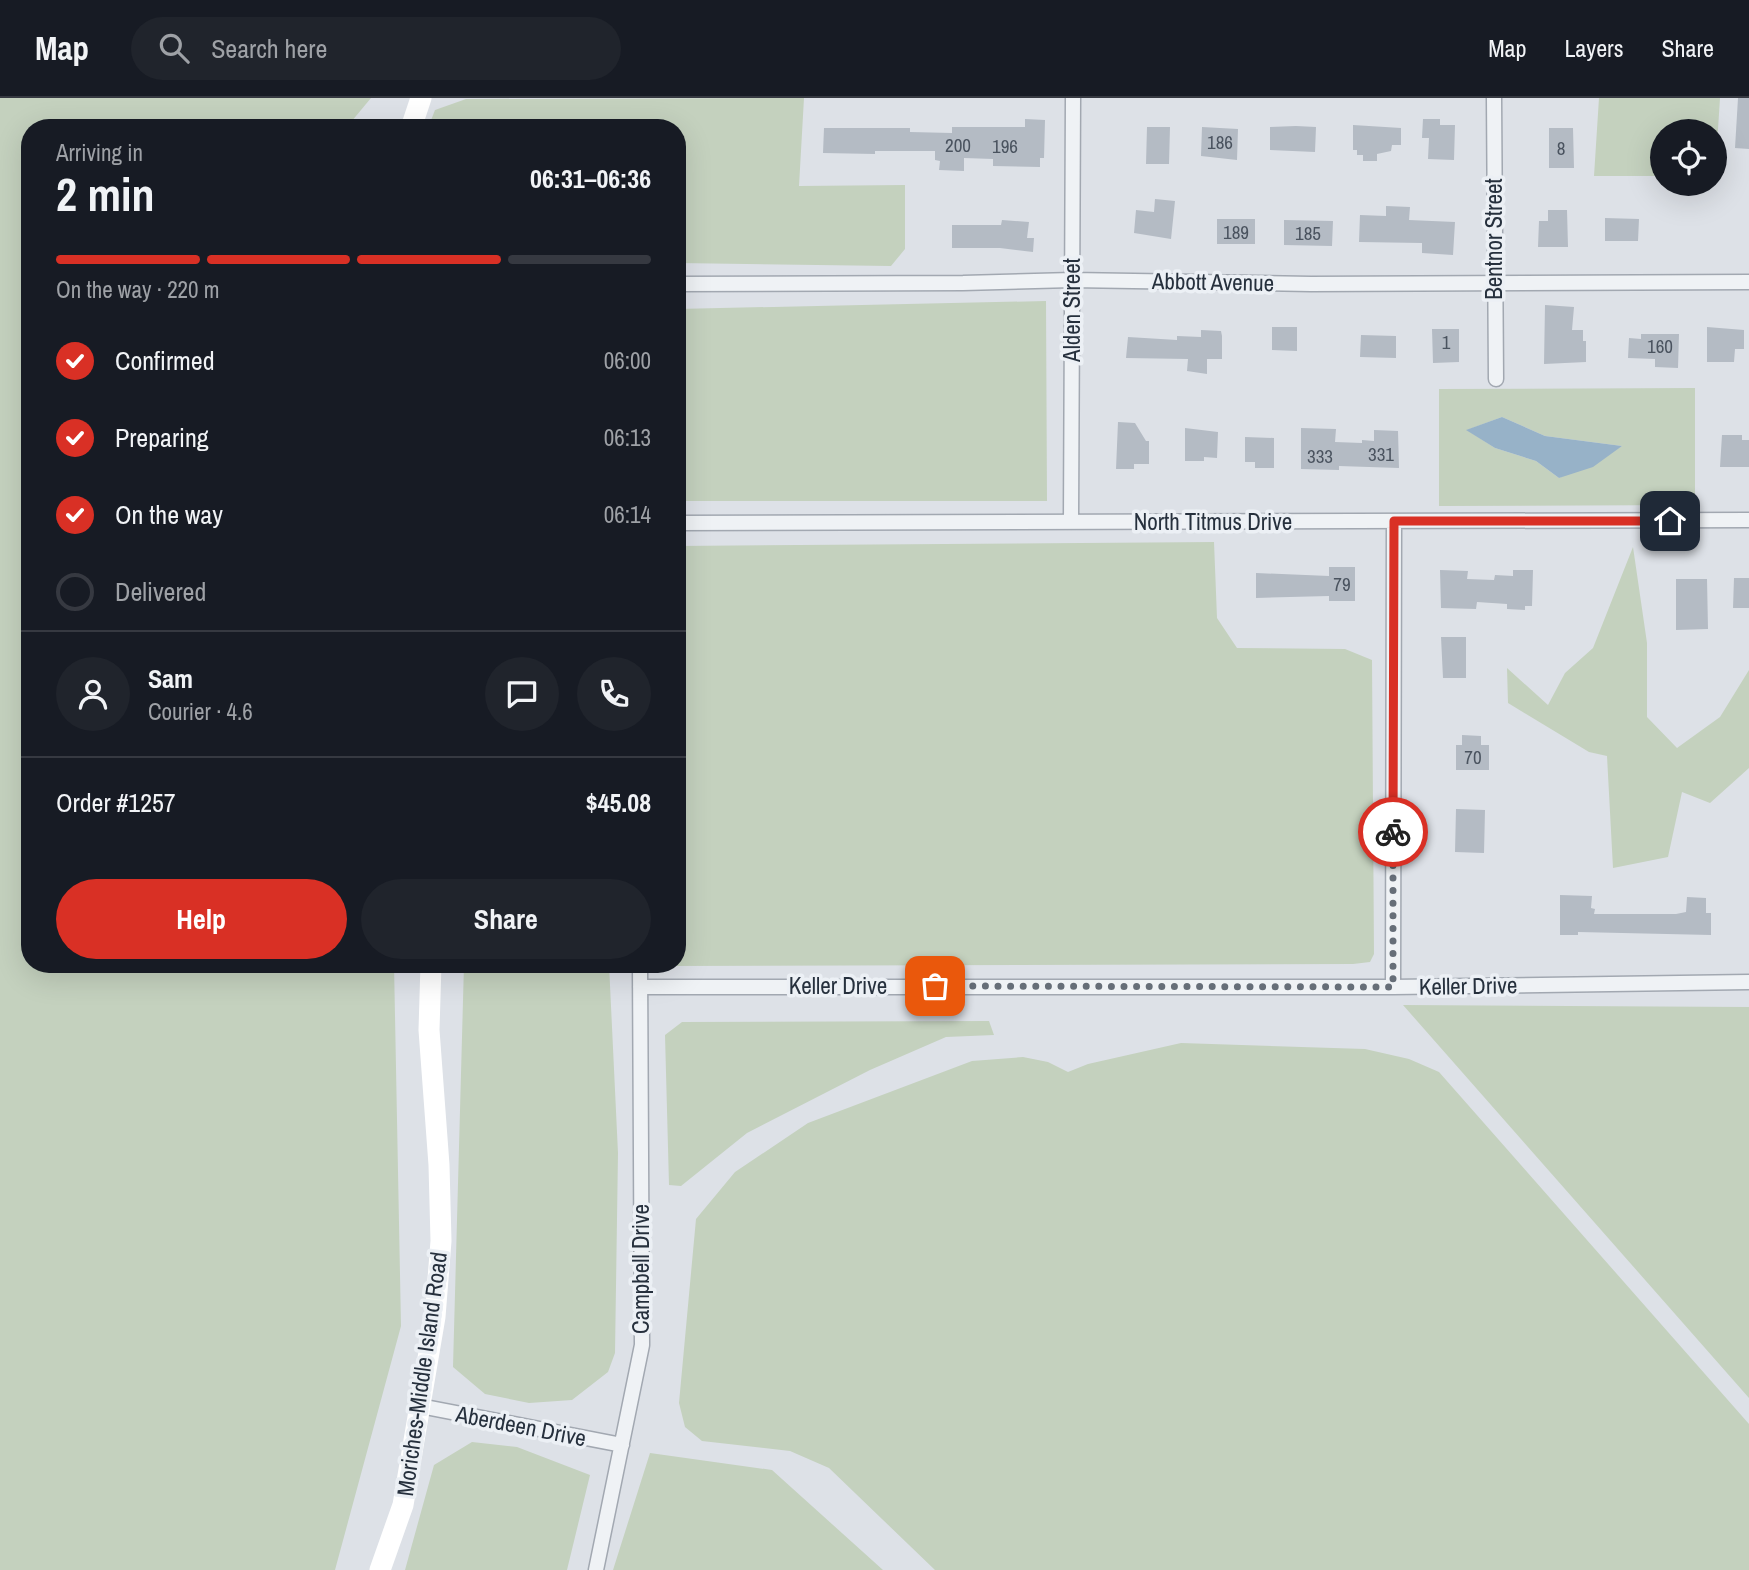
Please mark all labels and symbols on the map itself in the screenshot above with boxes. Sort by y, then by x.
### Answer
house number: 186 [1207,129,1233,155]
house number: 200 [945,132,971,158]
house number: 196 [992,133,1018,159]
house number: 8 [1557,135,1565,161]
street label: Bentnor Street [1478,178,1509,300]
house number: 189 [1223,219,1249,245]
house number: 185 [1295,220,1321,246]
street label: Alden Street [1056,258,1087,363]
street label: Abbott Avenue [1151,265,1274,298]
house number: 1 [1442,329,1451,355]
house number: 160 [1647,333,1673,359]
house number: 331 [1368,441,1394,467]
house number: 333 [1307,443,1333,469]
pin [1640,491,1700,551]
street label: North Titmus Drive [1134,506,1292,537]
house number: 79 [1333,571,1351,597]
house number: 70 [1464,744,1482,770]
courier [1358,797,1428,867]
pin [905,956,965,1016]
street label: Keller Drive [1418,969,1518,1002]
street label: Keller Drive [789,970,887,1001]
street label: Campbell Drive [625,1204,656,1334]
street label: Moriches-Middle Island Road [389,1250,454,1498]
street label: Aberdeen Drive [452,1398,589,1453]

